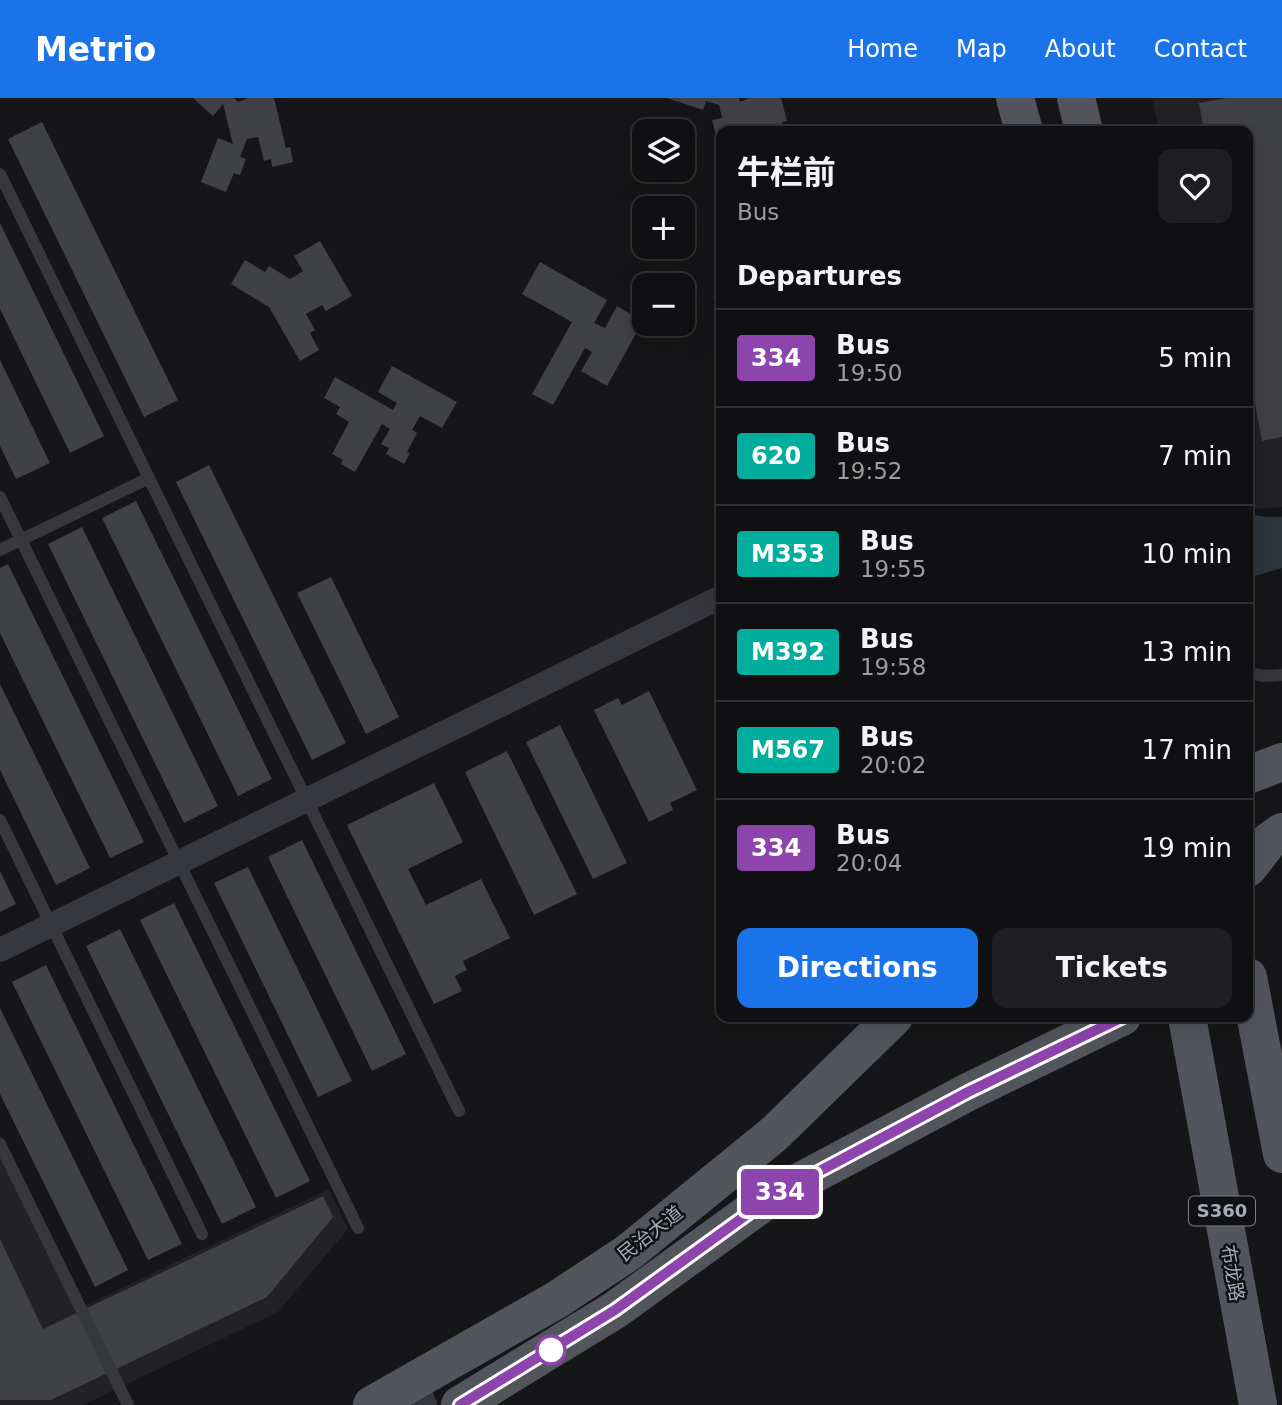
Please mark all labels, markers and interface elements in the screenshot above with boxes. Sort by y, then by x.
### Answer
text: Metrio [35,30,156,69]
text: Home [847,35,918,63]
text: Map [956,35,1007,63]
text: About [1045,35,1116,63]
text: Contact [1154,35,1247,63]
map controls [632,119,695,336]
button: layers [632,119,695,182]
button: heart [1158,149,1232,223]
text: 牛栏前 [737,153,836,192]
button: + [632,196,695,259]
text: Bus [737,199,779,225]
text: Departures [737,261,902,291]
button: − [632,273,695,336]
text: Bus [836,330,890,360]
text: 5 min [1158,343,1232,373]
text: 334 [751,344,801,372]
text: 19:50 [836,360,902,386]
text: Bus [836,428,890,458]
text: 7 min [1158,441,1232,471]
text: 620 [751,442,801,470]
text: 19:52 [836,458,902,484]
text: Bus [860,526,914,556]
text: 10 min [1142,539,1232,569]
text: M353 [751,540,825,568]
text: 19:55 [860,556,926,582]
text: Bus [860,624,914,654]
text: 13 min [1142,637,1232,667]
text: M392 [751,638,825,666]
text: 19:58 [860,654,926,680]
text: Bus [860,722,914,752]
text: 17 min [1142,735,1232,765]
text: M567 [751,736,825,764]
text: 20:02 [860,752,926,778]
text: Bus [836,820,890,850]
text: 19 min [1142,833,1232,863]
text: 334 [751,834,801,862]
text: 20:04 [836,850,902,876]
button: Directions [737,928,978,1008]
button: Tickets [992,928,1232,1008]
line badge: 334 [740,1169,820,1215]
text: 334 [755,1178,805,1206]
road number: S360 [1189,1196,1255,1226]
street label: 民治大道 [613,1201,687,1265]
street label: 布龙路 [1217,1243,1249,1303]
unlabelled marker [536,1335,566,1365]

